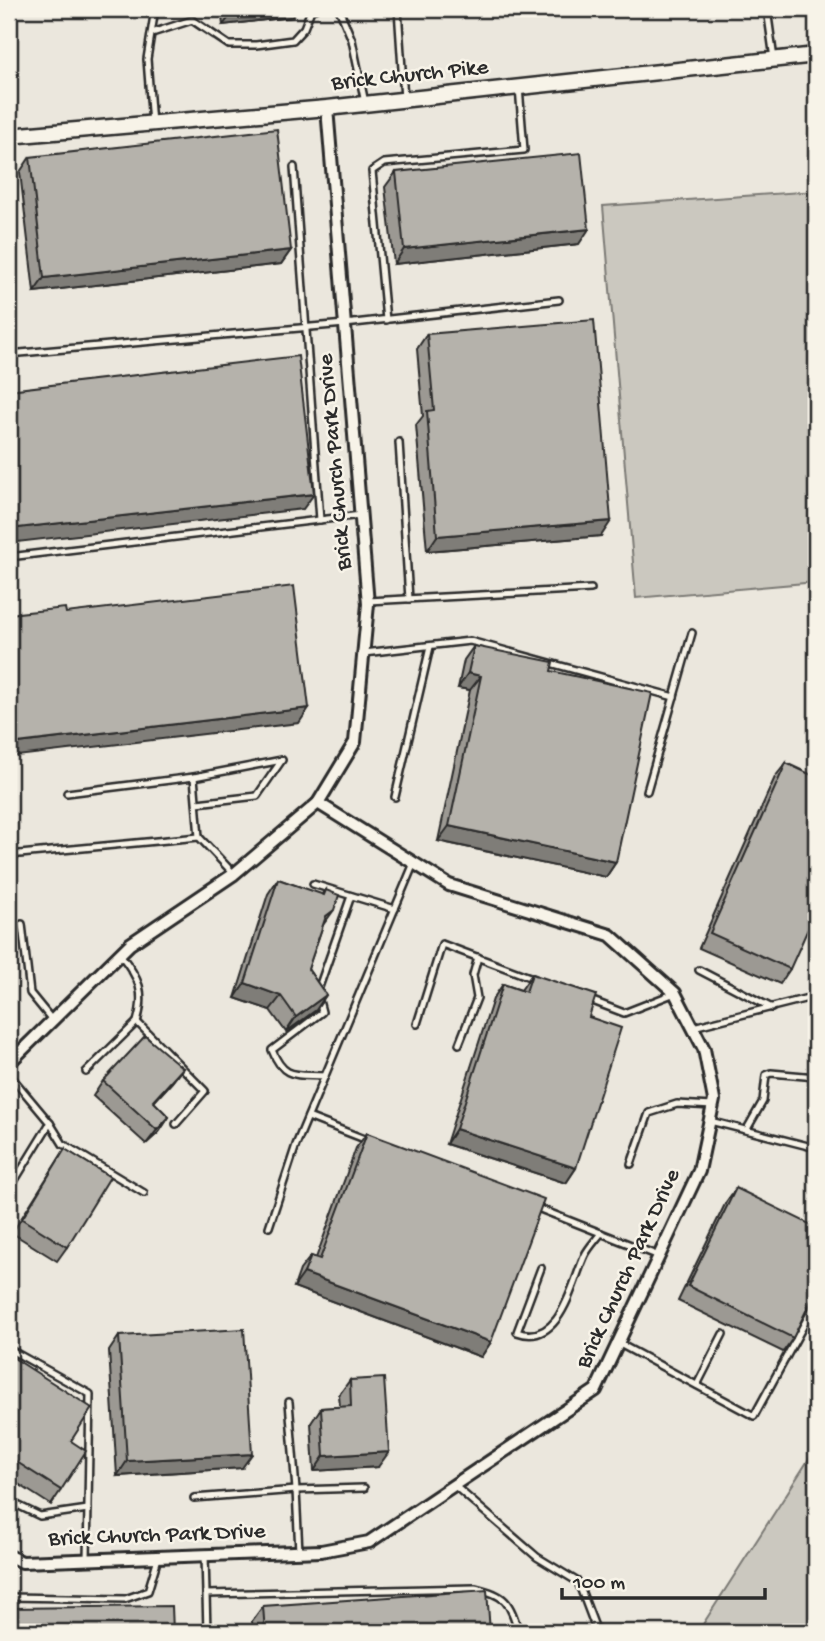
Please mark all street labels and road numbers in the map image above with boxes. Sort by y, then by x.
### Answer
street label: Brick Church Pike [329,54,491,98]
street label: Brick Church Park Drive [313,352,359,572]
street label: Brick Church Park Drive [570,1164,688,1374]
street label: Brick Church Park Drive [47,1519,267,1553]

